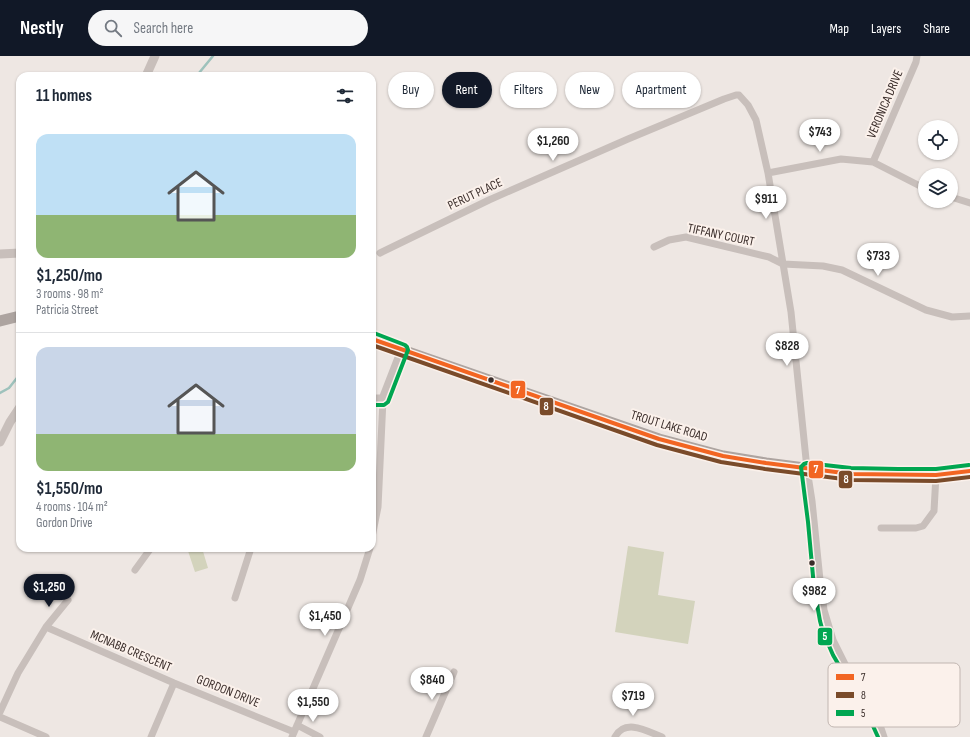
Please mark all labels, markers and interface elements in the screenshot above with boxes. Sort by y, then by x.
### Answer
search box [88,10,368,46]
text: Nestly [20,17,64,40]
icon: search [102,17,124,39]
text: Search here [134,19,193,38]
text: Map [829,20,849,37]
text: Layers [871,20,901,37]
text: Share [923,20,950,37]
street label: VERONICA DRIVE [863,67,907,141]
chip: Buy [388,72,434,108]
chip: Rent [442,72,492,108]
chip: Filters [500,72,557,108]
chip: New [565,72,614,108]
chip: Apartment [622,72,701,108]
icon: filters [334,85,356,107]
text: 11 homes [36,86,92,106]
pin: $743 [796,119,844,153]
map controls [918,120,958,208]
button: locate [918,120,958,160]
text: $743 [808,124,832,140]
pin: $1,260 [520,128,586,162]
text: $1,260 [536,133,570,149]
icon: home [160,160,232,232]
button: layers [918,168,958,208]
street label: PERUT PLACE [445,174,505,214]
pin: $911 [742,186,790,220]
text: $911 [755,191,778,207]
street label: TIFFANY COURT [686,220,756,250]
pin: $733 [854,243,902,277]
text: $733 [866,248,890,264]
text: $1,250/mo [36,266,102,286]
text: 3 rooms · 98 m² [36,286,103,302]
text: Patricia Street [36,302,99,318]
pin: $828 [763,333,811,367]
text: $828 [775,338,799,354]
icon: home [160,373,232,445]
unlabelled marker [486,375,496,385]
line badge: 7 [510,380,526,399]
text: 7 [516,384,521,397]
line badge: 8 [539,397,554,416]
text: 8 [543,400,549,413]
street label: TROUT LAKE ROAD [629,407,709,445]
line badge: 7 [808,460,824,479]
text: 7 [814,463,819,476]
line badge: 8 [838,470,853,489]
text: 8 [843,473,849,486]
text: $1,550/mo [36,479,103,499]
text: 4 rooms · 104 m² [36,499,108,515]
text: Gordon Drive [36,515,93,531]
unlabelled marker [807,558,817,568]
pin: $1,250 [16,574,82,608]
pin: $982 [790,578,838,612]
text: $1,250 [33,579,65,595]
text: $982 [802,583,826,599]
pin: $1,450 [292,603,358,637]
text: $1,450 [308,608,342,624]
street label: MCNABB CRESCENT [88,627,174,675]
line badge: 5 [817,627,833,646]
text: 5 [823,630,828,643]
legend [828,663,960,727]
pin: $840 [408,667,456,701]
street label: GORDON DRIVE [194,671,262,711]
text: 7 [861,671,866,684]
text: $840 [419,672,445,688]
pin: $719 [609,683,657,717]
text: $719 [621,688,645,704]
pin: $1,550 [280,689,346,723]
text: 8 [861,689,866,702]
text: $1,550 [297,694,329,710]
text: 5 [861,707,865,720]

